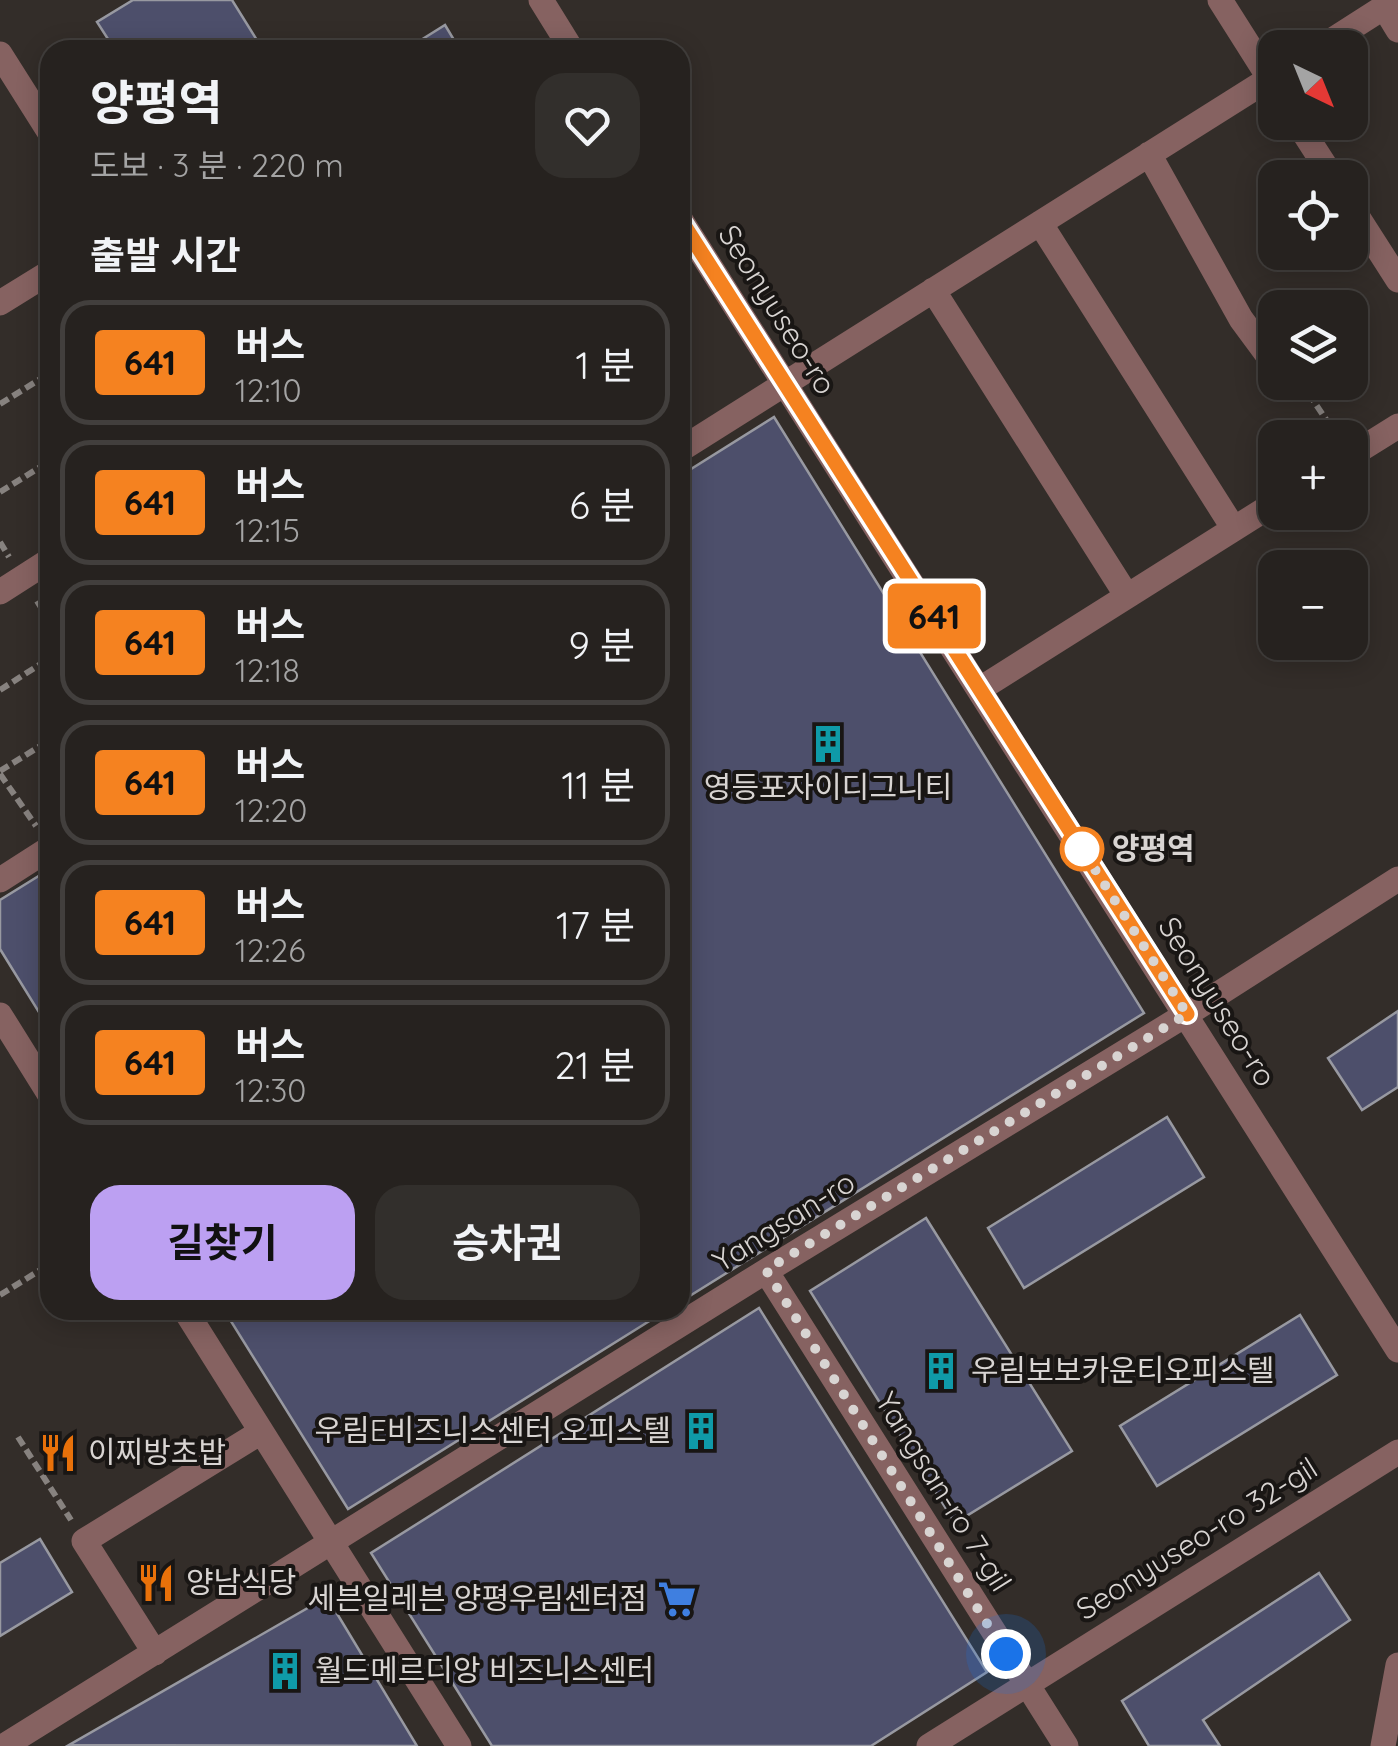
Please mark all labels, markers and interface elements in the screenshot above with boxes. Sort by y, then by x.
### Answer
north arrow [1258,30,1368,140]
map controls [1258,30,1368,660]
text: 양평역 [90,72,222,132]
button: heart [535,73,640,178]
text: 도보 · 3 분 · 220 m [90,145,344,185]
button: locate [1258,160,1368,270]
street label: Seonyuseo-ro [711,218,845,401]
text: 출발 시간 [90,231,240,279]
button: layers [1258,290,1368,400]
text: 버스 [235,321,305,369]
text: 641 [124,340,176,384]
text: 1 분 [576,341,635,389]
text: 12:10 [235,370,301,410]
button: + [1258,420,1368,530]
text: 버스 [235,461,305,509]
text: 641 [124,480,176,524]
text: 6 분 [569,481,635,529]
text: 12:15 [235,510,300,550]
button: − [1258,550,1368,660]
line badge: 641 [876,584,992,648]
text: 641 [908,594,960,638]
text: 버스 [235,601,305,649]
text: 641 [124,620,176,664]
text: 9 분 [568,621,635,669]
text: 12:18 [235,650,300,690]
building icon: 영등포자이디그니티 [807,723,849,765]
text: 버스 [235,741,305,789]
text: 641 [124,760,176,804]
text: 11 분 [562,761,635,809]
place label: 영등포자이디그니티 [704,768,952,806]
text: 12:20 [235,790,307,830]
marker: 양평역 [1061,828,1103,870]
place label: 양평역 [1112,829,1195,867]
text: 버스 [235,881,305,929]
text: 641 [124,900,176,944]
text: 17 분 [556,901,635,949]
street label: Seonyuseo-ro [1151,910,1285,1093]
text: 12:26 [235,930,306,970]
text: 버스 [235,1021,305,1069]
text: 641 [124,1040,176,1084]
text: 21 분 [555,1041,635,1089]
text: 12:30 [235,1070,306,1110]
street label: Yangsan-ro [705,1163,862,1280]
button: 길찾기 [90,1185,355,1300]
button: 승차권 [375,1185,640,1300]
building icon: 우림보보카운티오피스텔 [920,1350,962,1392]
place label: 우림보보카운티오피스텔 [971,1351,1275,1389]
street label: Yangsan-ro 7-gil [867,1385,1020,1598]
building icon: 우림E비즈니스센터 오피스텔 [680,1410,722,1452]
place label: 우림E비즈니스센터 오피스텔 [315,1411,671,1449]
restaurant icon: 이찌방초밥 [37,1432,79,1474]
place label: 이찌방초밥 [88,1433,226,1471]
street label: Seonyuseo-ro 32-gil [1069,1449,1324,1628]
restaurant icon: 양남식당 [135,1562,177,1604]
place label: 양남식당 [186,1563,296,1601]
supermarket icon: 세븐일레븐 양평우림센터점 [656,1578,698,1620]
place label: 세븐일레븐 양평우림센터점 [308,1579,647,1617]
your location [981,1629,1031,1679]
building icon: 월드메르디앙 비즈니스센터 [264,1650,306,1692]
place label: 월드메르디앙 비즈니스센터 [315,1651,654,1689]

